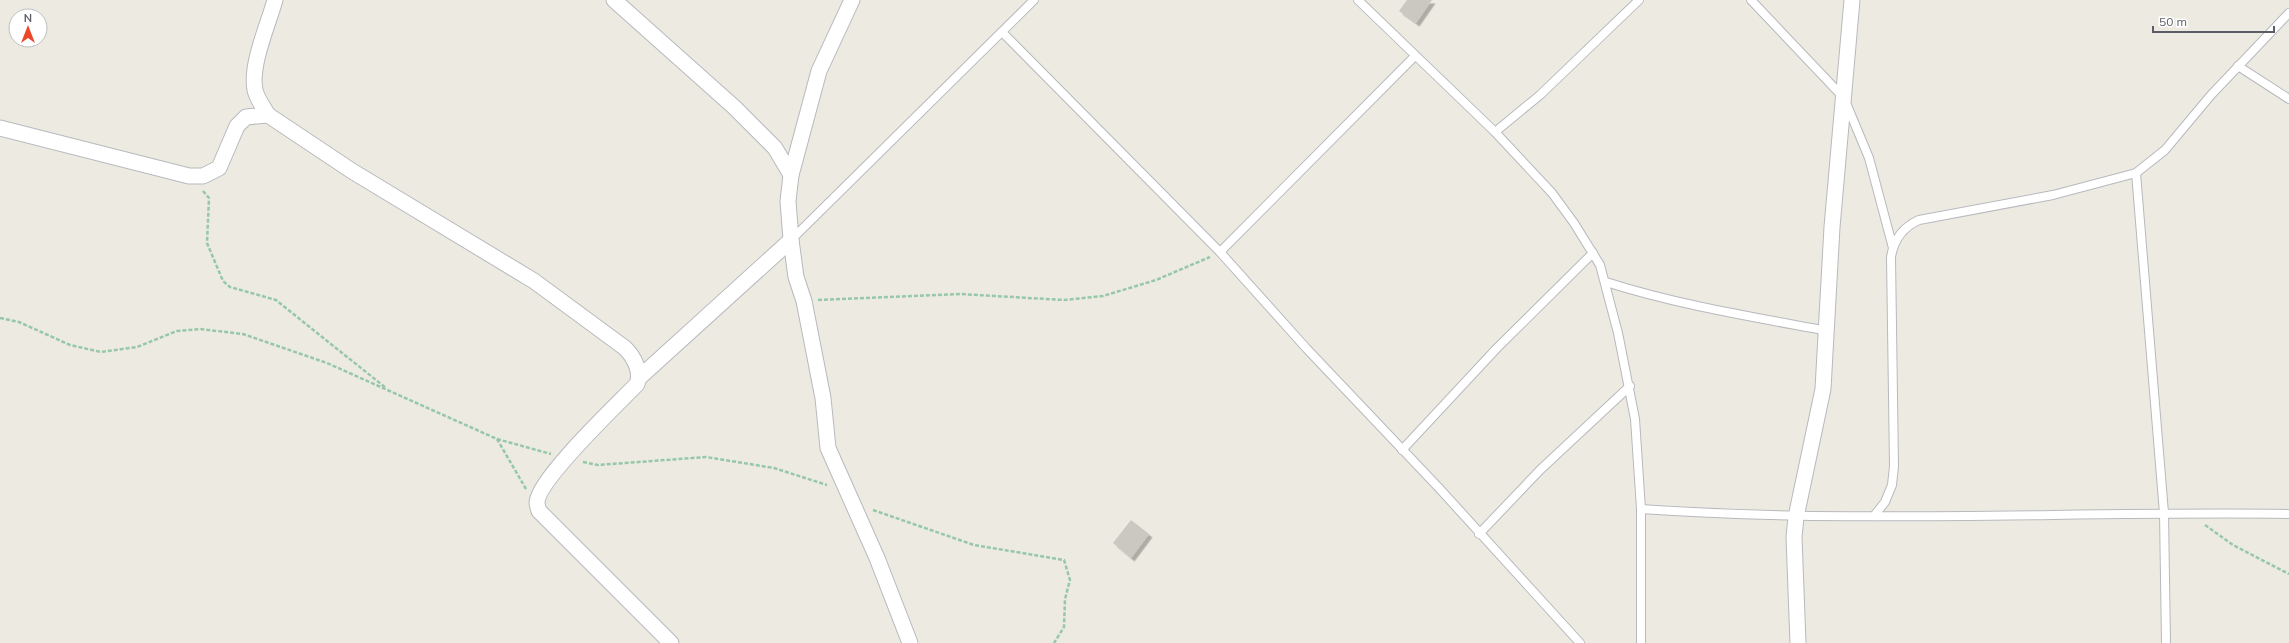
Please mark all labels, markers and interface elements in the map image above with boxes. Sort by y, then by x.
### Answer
north arrow [8,8,48,48]
scale bar [2153,8,2274,34]
text: N [24,11,32,25]
text: 50 m [2159,14,2187,29]

